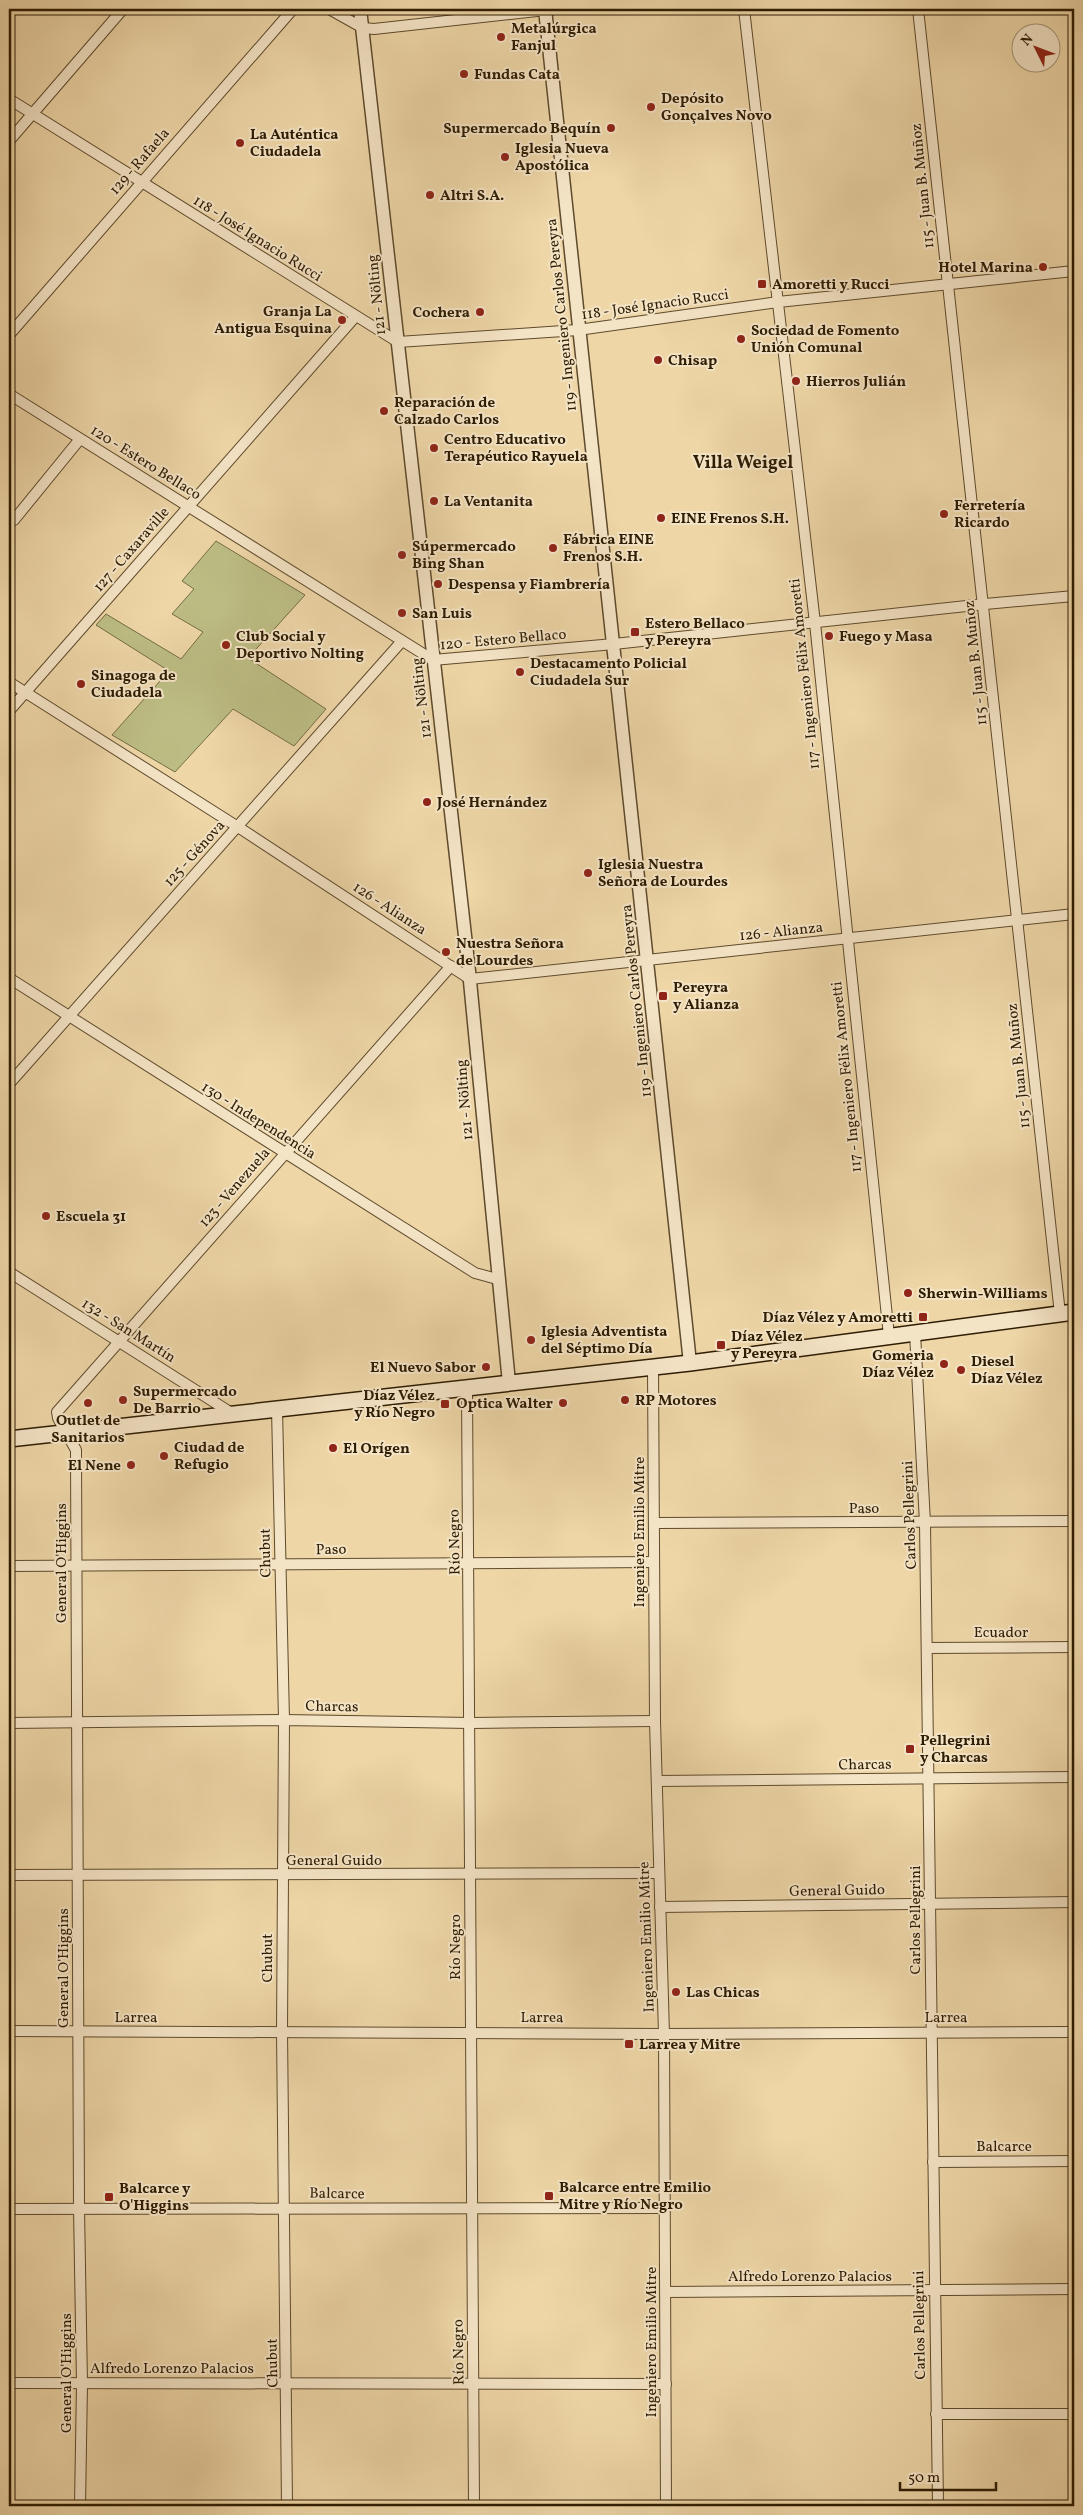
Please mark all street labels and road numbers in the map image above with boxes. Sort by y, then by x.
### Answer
street label: 115 - Juan B. Muñoz [906,122,941,250]
street label: 129 - Rafaela [105,124,175,200]
street label: 118 - José Ignacio Rucci [189,191,326,288]
street label: 119 - Ingeniero Carlos Pereyra [542,217,583,412]
street label: 121 - Nölting [363,253,392,336]
street label: 118 - José Ignacio Rucci [580,285,730,326]
street label: 120 - Estero Bellaco [86,421,205,506]
street label: 127 - Caxaraville [89,503,175,597]
street label: 117 - Ingeniero Félix Amoretti [785,577,826,771]
street label: 115 - Juan B. Muñoz [959,599,994,727]
street label: 120 - Estero Bellaco [439,625,567,656]
street label: 121 - Nölting [407,656,438,739]
street label: 125 - Génova [160,816,231,892]
street label: 126 - Alianza [348,878,430,941]
street label: 119 - Ingeniero Carlos Pereyra [617,903,658,1098]
street label: 126 - Alianza [738,918,824,947]
street label: 117 - Ingeniero Félix Amoretti [827,980,868,1174]
street label: 115 - Juan B. Muñoz [1002,1002,1037,1130]
street label: 121 - Nölting [451,1058,479,1141]
street label: 130 - Independencia [197,1077,320,1165]
street label: 123 - Venezuela [195,1144,276,1232]
street label: 132 - San Martín [77,1294,179,1369]
street label: Ingeniero Emilio Mitre [630,1457,651,1607]
street label: Carlos Pellegrini [898,1460,923,1570]
street label: Paso [849,1499,879,1520]
street label: General O'Higgins [52,1503,73,1623]
street label: Río Negro [444,1509,467,1575]
street label: Chubut [256,1528,277,1578]
street label: Paso [316,1540,347,1561]
street label: Ecuador [974,1623,1028,1644]
street label: Charcas [305,1697,359,1718]
street label: Charcas [838,1755,892,1776]
street label: General Guido [286,1851,382,1872]
street label: Ingeniero Emilio Mitre [634,1861,661,2013]
street label: Carlos Pellegrini [906,1866,927,1974]
street label: General Guido [789,1880,885,1903]
street label: General O'Higgins [54,1908,75,2028]
street label: Río Negro [446,1914,467,1980]
street label: Chubut [258,1933,279,1983]
street label: Larrea [114,2008,158,2029]
street label: Larrea [520,2008,564,2029]
street label: Larrea [924,2008,968,2029]
street label: Balcarce [976,2137,1032,2158]
street label: Balcarce [309,2184,365,2205]
street label: Ingeniero Emilio Mitre [642,2267,663,2417]
street label: Alfredo Lorenzo Palacios [728,2267,892,2288]
street label: Carlos Pellegrini [909,2270,932,2380]
street label: General O'Higgins [57,2313,78,2433]
street label: Río Negro [448,2319,471,2385]
street label: Chubut [263,2338,284,2388]
street label: Alfredo Lorenzo Palacios [90,2359,254,2380]

